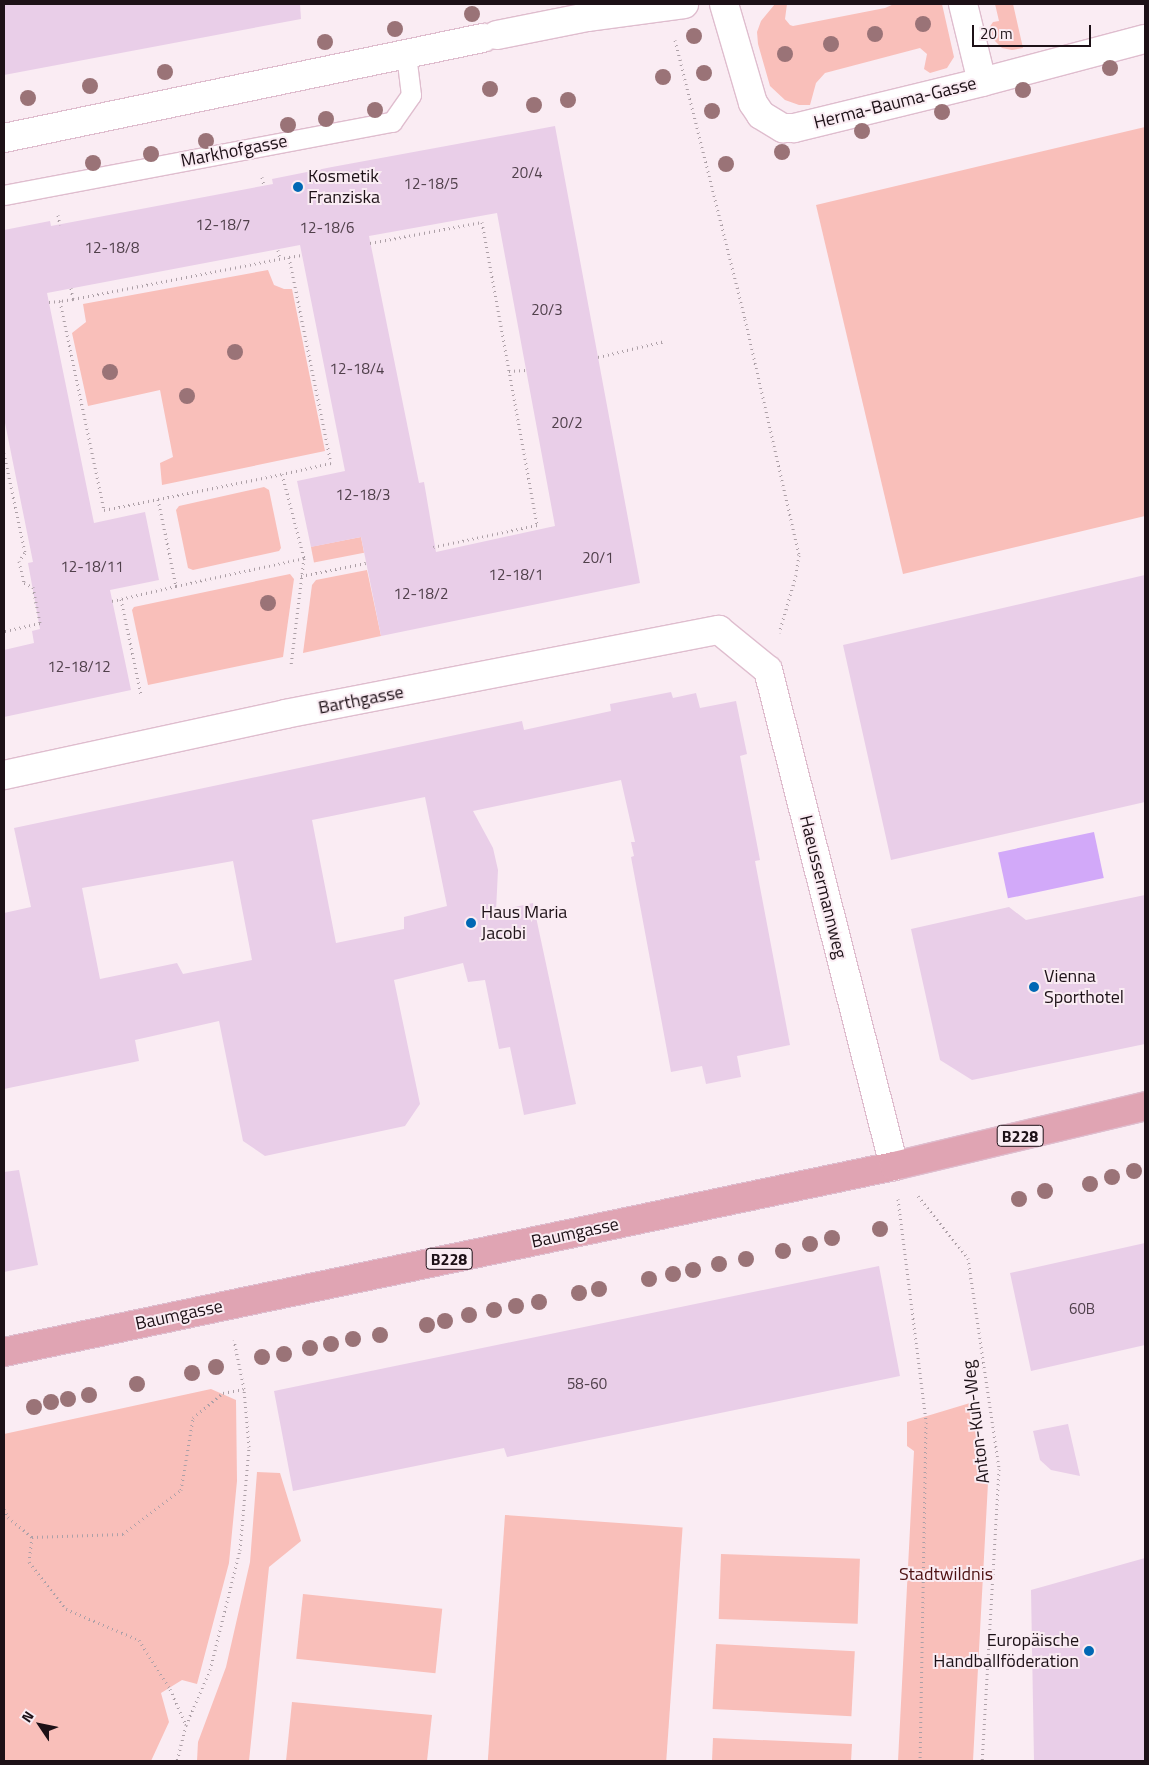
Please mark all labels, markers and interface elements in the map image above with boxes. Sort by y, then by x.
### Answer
scale bar [974,15,1093,47]
text: 20 m [980,22,1013,45]
street label: Herma-Bauma-Gasse [811,72,979,134]
street label: Markhofgasse [179,130,289,172]
house number: 20/4 [511,164,543,182]
place label: Kosmetik Franziska [308,166,380,208]
house number: 12-18/5 [404,175,458,193]
marker: Kosmetik Franziska [292,181,304,193]
house number: 12-18/7 [196,216,250,234]
house number: 12-18/6 [300,219,354,237]
house number: 12-18/8 [85,239,139,257]
house number: 20/3 [531,301,563,319]
house number: 12-18/4 [330,360,384,378]
house number: 20/2 [551,414,583,432]
house number: 12-18/3 [336,486,390,504]
house number: 20/1 [582,549,614,567]
house number: 12-18/11 [60,558,124,576]
house number: 12-18/1 [489,566,543,584]
house number: 12-18/2 [394,585,448,603]
house number: 12-18/12 [47,658,111,676]
street label: Barthgasse [317,681,405,719]
street label: Haeussermannweg [795,813,851,961]
place label: Haus Maria Jacobi [481,902,567,944]
marker: Haus Maria Jacobi [465,917,477,929]
place label: Vienna Sporthotel [1044,966,1124,1009]
marker: Vienna Sporthotel [1028,981,1040,993]
road number: B228 [996,1122,1044,1150]
street label: Baumgasse [529,1213,621,1253]
road number: B228 [425,1246,473,1272]
street label: Baumgasse [133,1295,225,1335]
house number: 60B [1069,1300,1095,1318]
street label: Anton-Kuh-Weg [958,1359,994,1485]
house number: 58-60 [567,1375,607,1393]
park label: Stadtwildnis [899,1563,993,1585]
place label: Europäische Handballföderation [933,1630,1079,1672]
marker: Europäische Handballföderation [1083,1645,1095,1657]
north arrow [15,1700,65,1750]
text: N [16,1706,39,1726]

